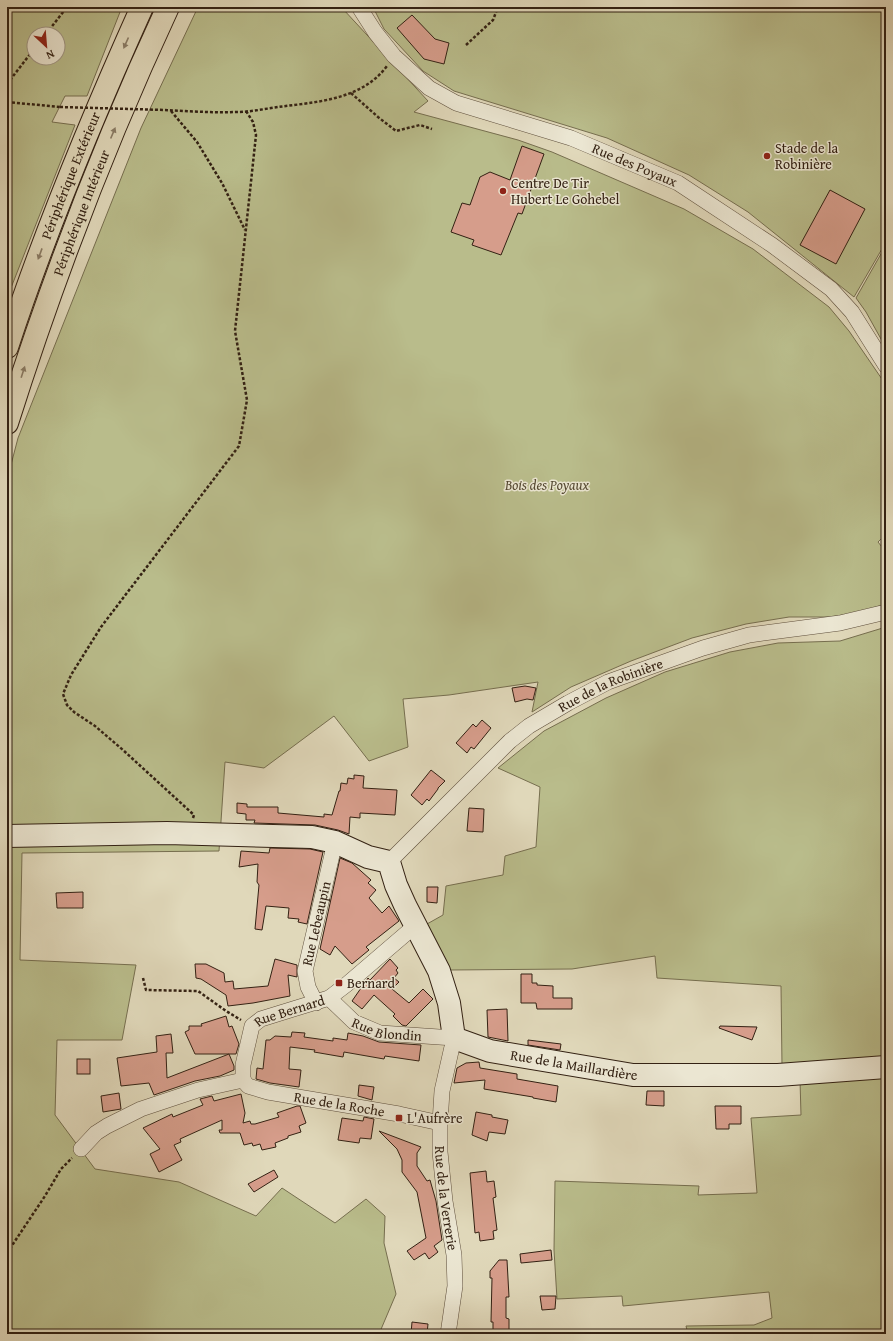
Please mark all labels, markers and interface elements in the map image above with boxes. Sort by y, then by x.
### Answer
north arrow [26,26,66,66]
one-way arrow [123,37,129,48]
text: N [43,46,57,64]
street label: Périphérique Extérieur [36,108,105,242]
one-way arrow [110,127,116,138]
street label: Rue des Poyaux [589,138,681,192]
place label: Stade de la Robinière [775,138,839,174]
street label: Périphérique Intérieur [48,147,115,279]
marker: Stade de la Robinière [762,151,772,161]
place label: Centre De Tir Hubert Le Gohebel [511,173,620,209]
marker: Centre De Tir Hubert Le Gohebel [498,186,508,196]
one-way arrow [37,248,43,260]
one-way arrow [20,366,26,378]
park label: Bois des Poyaux [504,475,590,495]
street label: Rue de la Robinière [554,653,666,717]
street label: Rue Lebeaupin [297,879,336,968]
place label: Bernard [347,973,395,993]
marker: Bernard [334,978,344,988]
street label: Rue Bernard [249,990,328,1031]
street label: Rue Blondin [349,1012,423,1046]
street label: Rue de la Maillardière [509,1045,638,1085]
street label: Rue de la Roche [292,1087,387,1122]
place label: L'Aufrère [407,1108,463,1128]
marker: L'Aufrère [394,1113,404,1123]
street label: Rue de la Verrerie [430,1146,463,1252]

